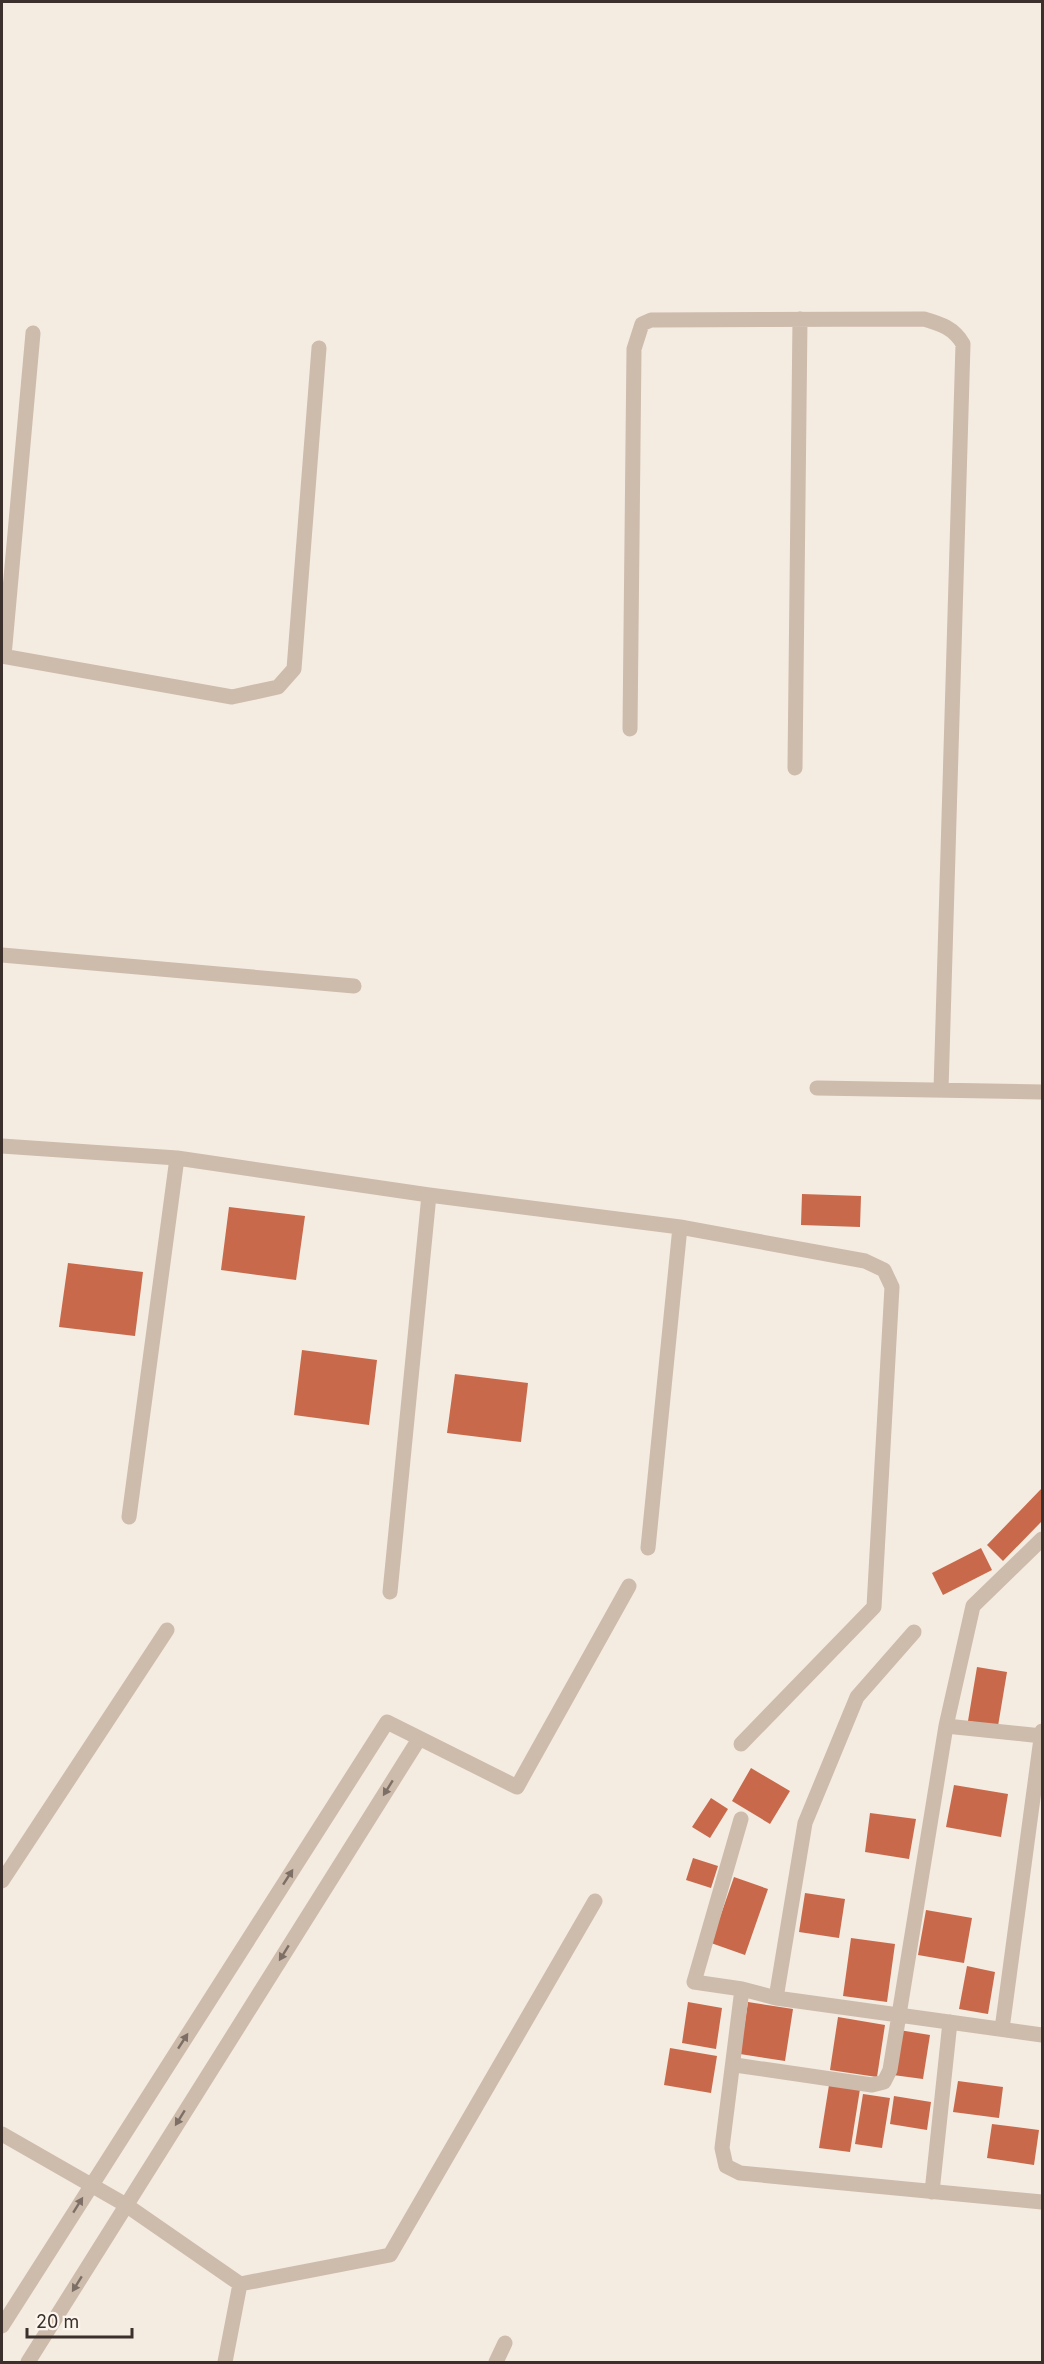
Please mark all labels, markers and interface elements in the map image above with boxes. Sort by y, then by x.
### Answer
one-way arrow [383,1780,394,1796]
one-way arrow [282,1869,293,1885]
one-way arrow [279,1945,290,1961]
one-way arrow [177,2033,188,2049]
one-way arrow [175,2110,186,2126]
one-way arrow [72,2197,83,2213]
one-way arrow [72,2276,83,2292]
scale bar [27,2301,132,2339]
text: 20 m [36,2311,79,2332]

